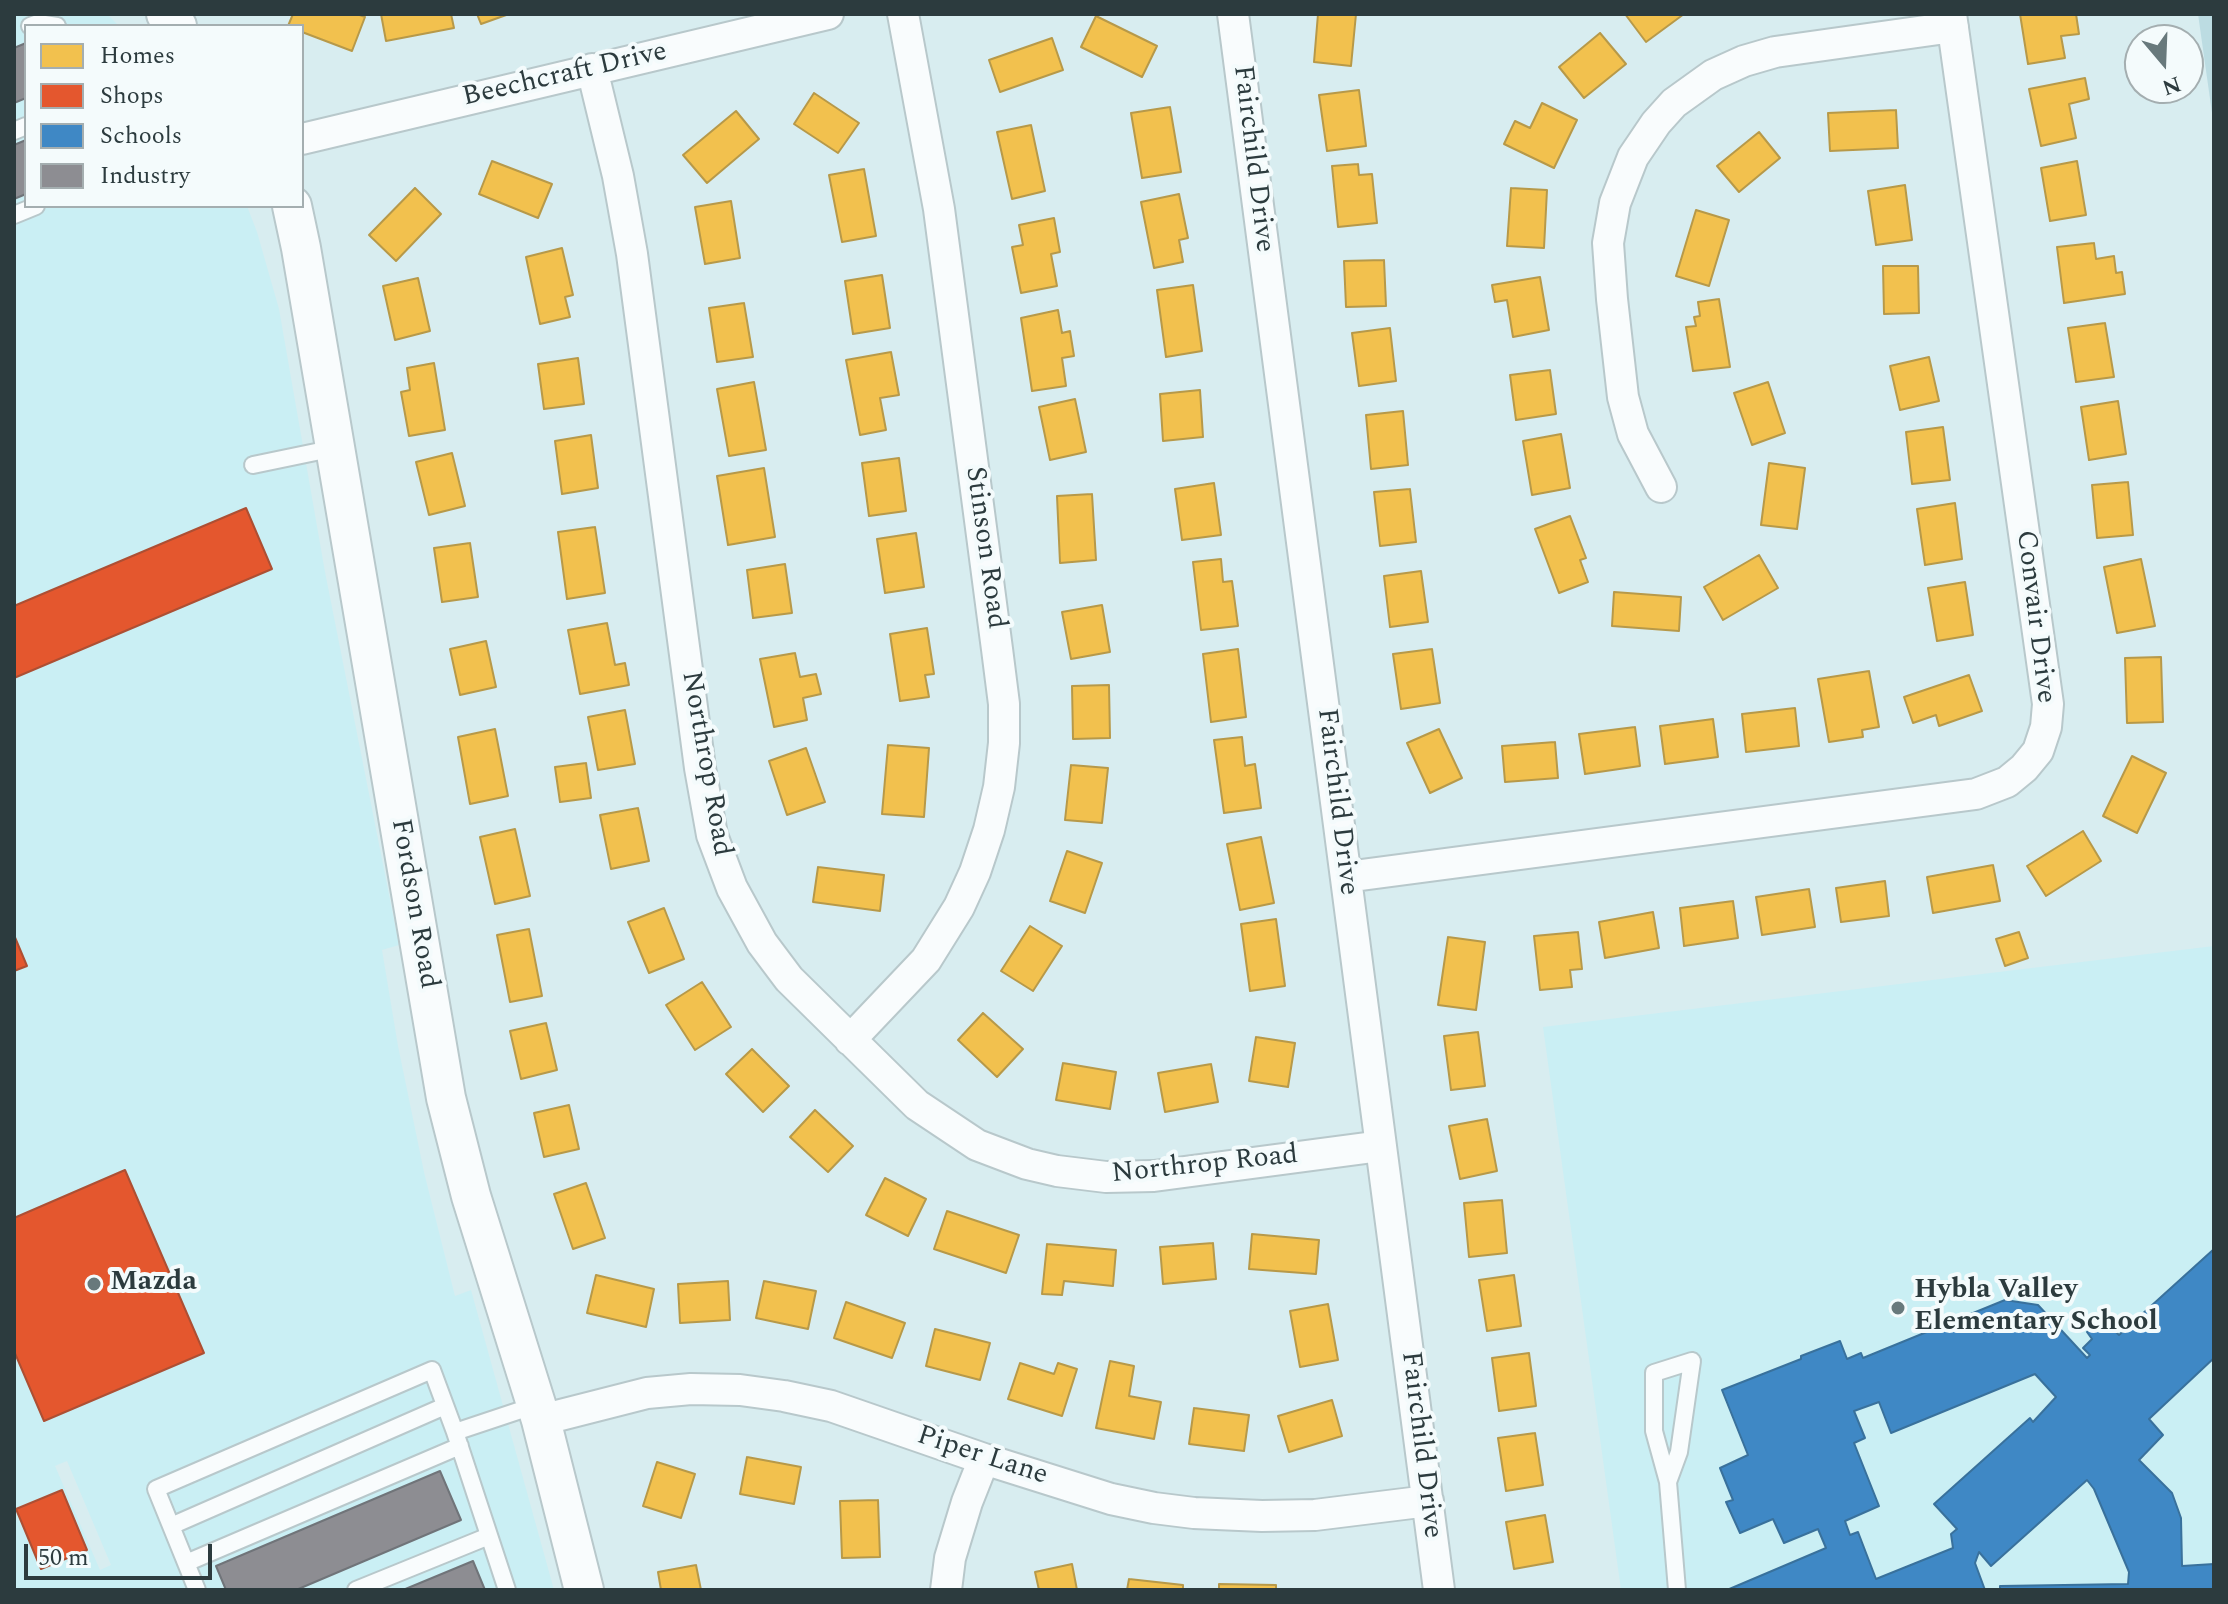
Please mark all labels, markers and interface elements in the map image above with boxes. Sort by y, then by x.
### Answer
legend [24,24,304,208]
north arrow [2124,24,2204,104]
street label: Beechcraft Drive [459,36,671,116]
text: Homes [100,38,175,74]
street label: Fairchild Drive [1224,64,1280,254]
text: N [2157,67,2185,104]
text: Shops [100,78,164,114]
text: Schools [100,118,182,154]
text: Industry [100,158,190,194]
street label: Stinson Road [956,465,1012,631]
street label: Convair Drive [2007,529,2061,705]
street label: Northrop Road [672,669,738,859]
street label: Fairchild Drive [1308,707,1364,897]
street label: Fordson Road [382,816,444,992]
street label: Northrop Road [1110,1140,1300,1192]
place label: Mazda [110,1267,197,1301]
marker: Mazda [85,1275,103,1293]
place label: Hybla Valley Elementary School [1914,1275,2158,1341]
marker: Hybla Valley Elementary School [1889,1299,1907,1317]
street label: Fairchild Drive [1392,1350,1448,1540]
street label: Piper Lane [912,1420,1052,1494]
scale bar [28,1528,216,1578]
text: 50 m [38,1540,89,1576]

